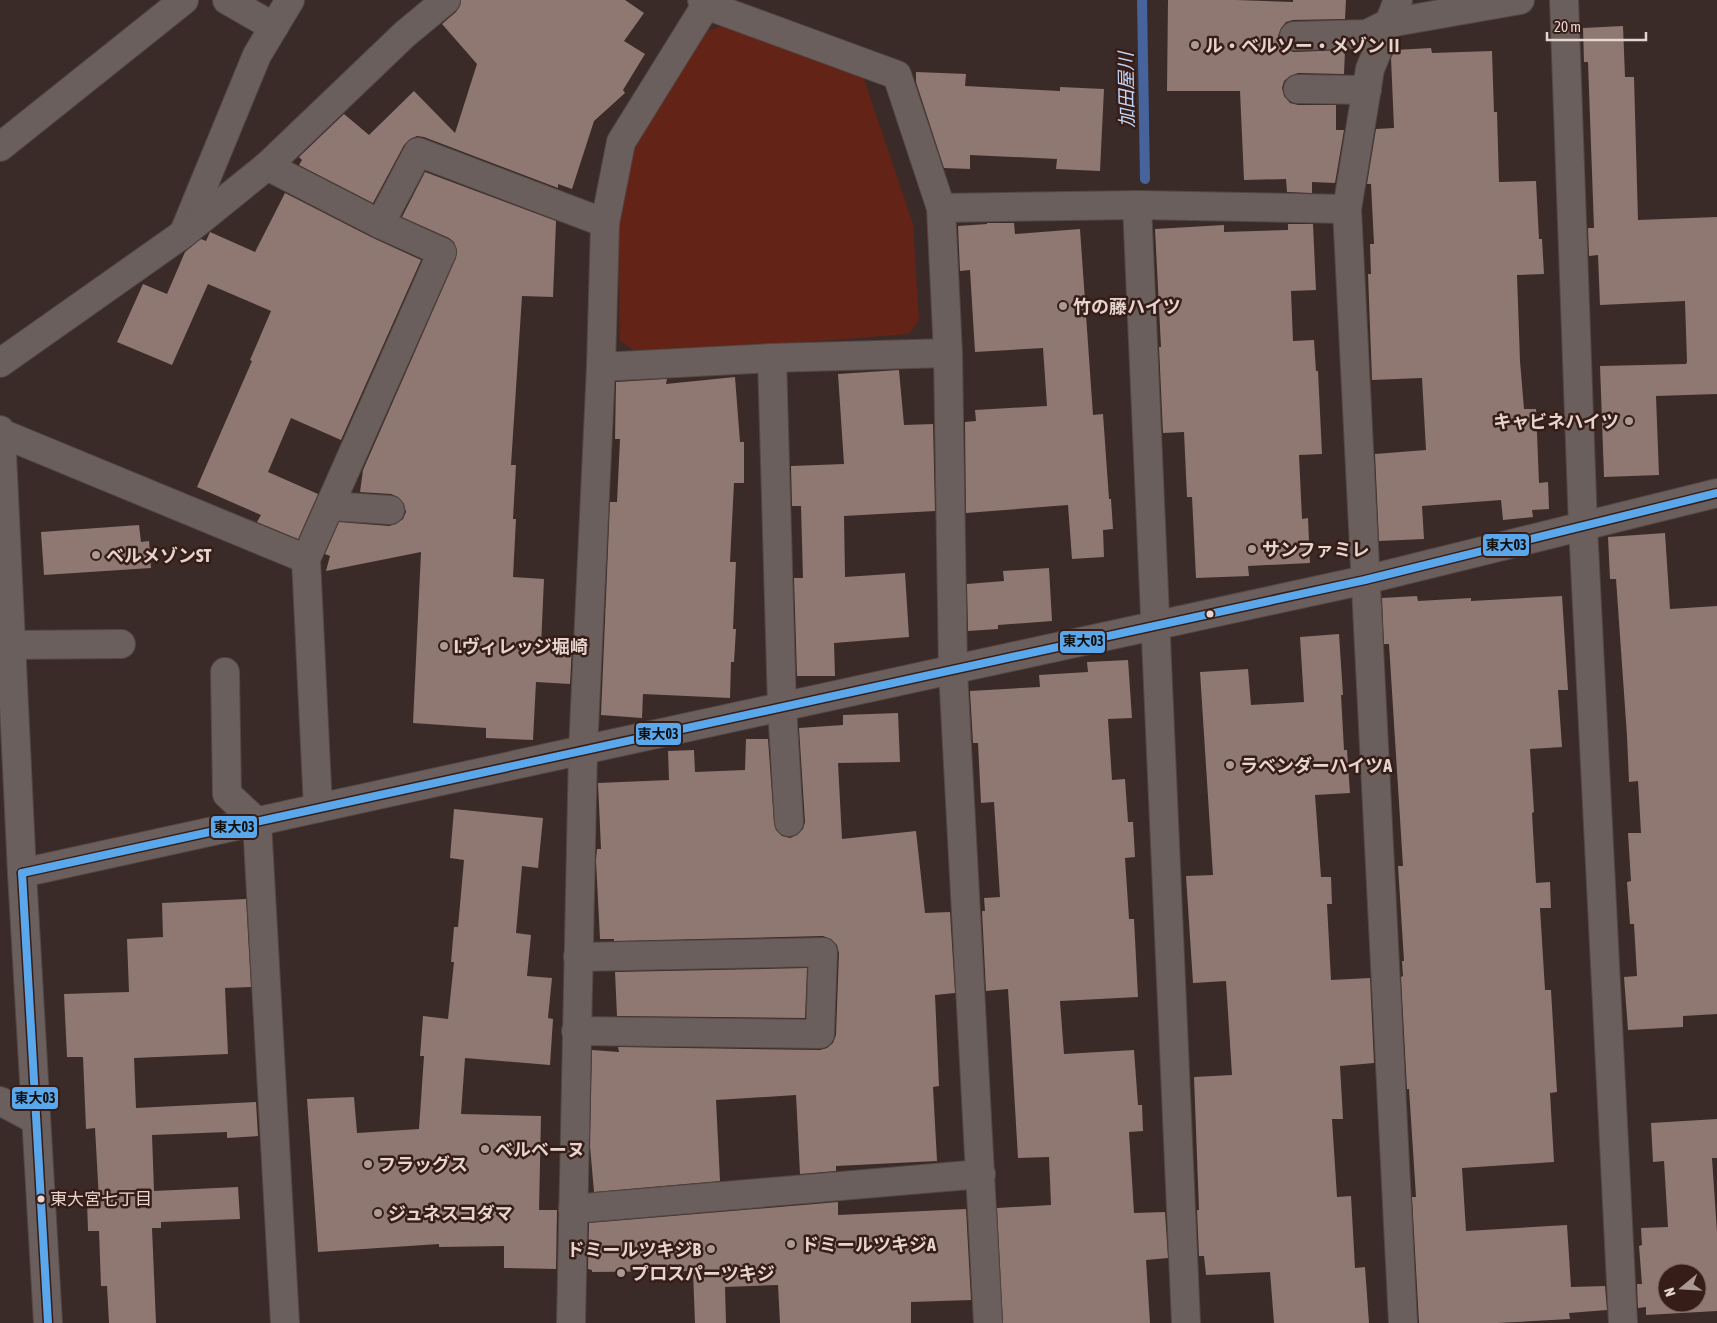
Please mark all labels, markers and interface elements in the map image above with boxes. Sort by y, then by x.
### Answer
scale bar [1547,10,1646,42]
text: 20 m [1554,18,1581,35]
place label: ル・ベルソー・メゾンⅡ [1205,35,1403,56]
marker: ル・ベルソー・メゾンⅡ [1189,39,1201,51]
water label: 加田屋川 [1114,50,1138,128]
place label: 竹の藤ハイツ [1073,296,1181,317]
marker: 竹の藤ハイツ [1057,300,1069,312]
place label: キャビネハイツ [1493,411,1619,432]
marker: キャビネハイツ [1623,415,1635,427]
line badge: 東大03 [1482,533,1530,557]
text: 東大03 [1485,537,1527,553]
place label: サンファミレ [1262,539,1369,560]
marker: サンファミレ [1246,543,1258,555]
place label: ベルメゾンST [106,545,212,566]
marker: ベルメゾンST [90,549,102,561]
unlabelled marker [1205,609,1215,619]
line badge: 東大03 [1059,630,1106,654]
text: 東大03 [1062,633,1104,649]
place label: I.ヴィレッジ堀崎 [454,636,588,657]
marker: I.ヴィレッジ堀崎 [438,640,450,652]
line badge: 東大03 [635,722,682,746]
text: 東大03 [637,726,679,742]
place label: ラベンダーハイツA [1240,755,1392,776]
marker: ラベンダーハイツA [1224,759,1236,771]
line badge: 東大03 [210,815,258,839]
text: 東大03 [213,819,255,835]
line badge: 東大03 [11,1086,59,1110]
text: 東大03 [14,1090,56,1106]
place label: ベルベーヌ [495,1139,585,1160]
marker: ベルベーヌ [479,1143,491,1155]
place label: フラッグス [378,1154,468,1175]
marker: フラッグス [362,1158,374,1170]
place label: 東大宮七丁目 [50,1189,152,1209]
marker: 東大宮七丁目 [36,1194,46,1204]
place label: ジュネスコダマ [388,1203,513,1224]
marker: ジュネスコダマ [372,1207,384,1219]
place label: ドミールツキジA [801,1234,936,1255]
marker: ドミールツキジA [785,1238,797,1250]
place label: ドミールツキジB [566,1239,701,1260]
marker: ドミールツキジB [705,1243,717,1255]
place label: プロスパーツキジ [631,1263,775,1284]
north arrow [1657,1263,1707,1313]
marker: プロスパーツキジ [615,1267,627,1279]
text: N [1661,1286,1679,1298]

